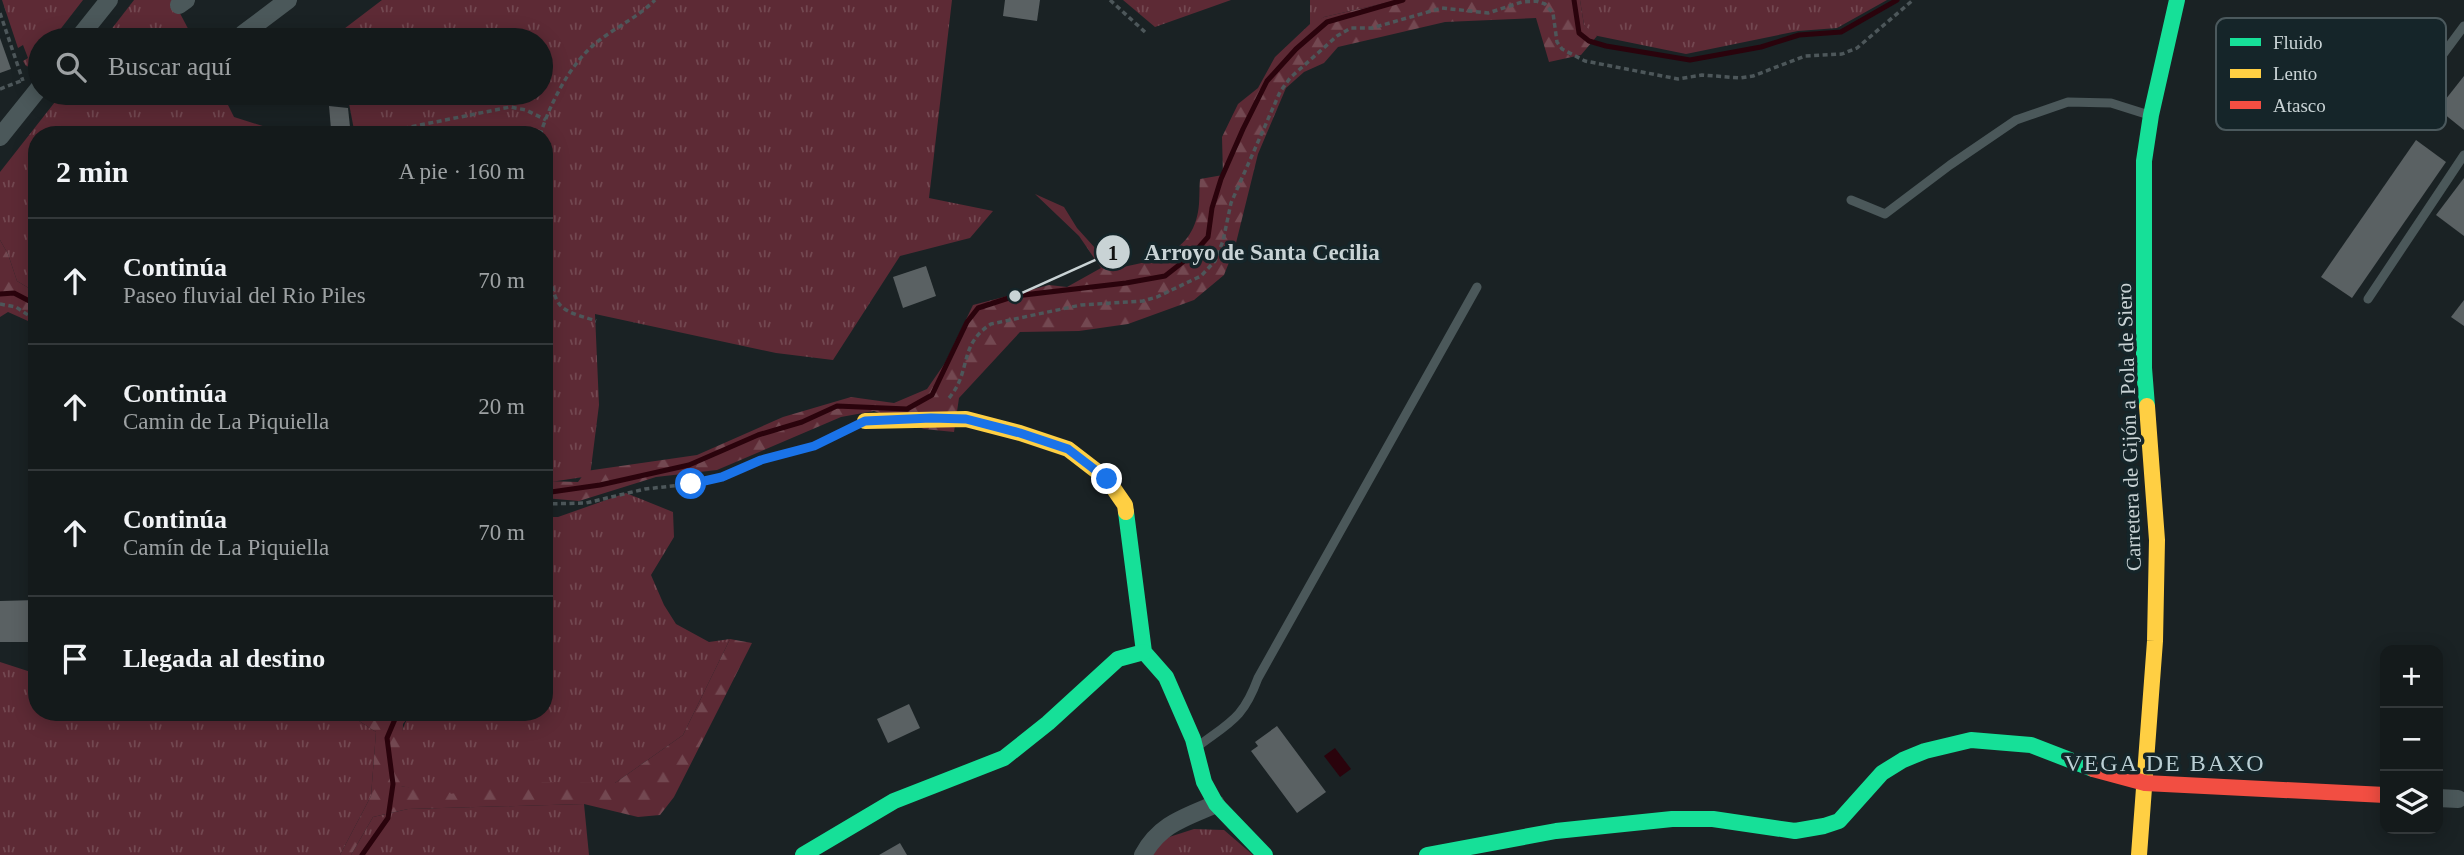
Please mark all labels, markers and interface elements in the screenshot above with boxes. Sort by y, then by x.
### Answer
legend [2216,18,2446,130]
search box [28,28,553,105]
text: Fluido [2273,32,2323,53]
icon: search [52,48,90,86]
text: Buscar aquí [108,52,231,81]
text: Lento [2273,63,2317,84]
text: Atasco [2273,95,2326,116]
text: 2 min [56,155,129,188]
text: A pie · 160 m [399,159,525,184]
callout: Arroyo de Santa Cecilia [1096,230,1394,274]
text: Arroyo de Santa Cecilia [1144,240,1380,265]
text: 1 [1108,241,1118,265]
text: Continúa [123,253,227,282]
icon: ahead [56,262,94,300]
text: 70 m [478,268,525,293]
text: Paseo fluvial del Rio Piles [123,283,366,308]
street label: Carretera de Gijón a Pola de Siero [2112,283,2146,571]
text: Continúa [123,379,227,408]
icon: ahead [56,388,94,426]
text: 20 m [478,394,525,419]
text: Camin de La Piquiella [123,409,329,434]
route end [1091,463,1122,494]
route start [675,468,706,499]
text: Continúa [123,505,227,534]
icon: ahead [56,514,94,552]
text: 70 m [478,520,525,545]
text: Camín de La Piquiella [123,535,329,560]
icon: arrive [56,640,94,678]
text: Llegada al destino [123,644,325,673]
map controls [2380,645,2443,834]
button: + [2380,645,2443,708]
button: − [2380,708,2443,771]
district label: VEGA DE BAXO [2064,750,2266,776]
button: layers [2380,771,2443,834]

